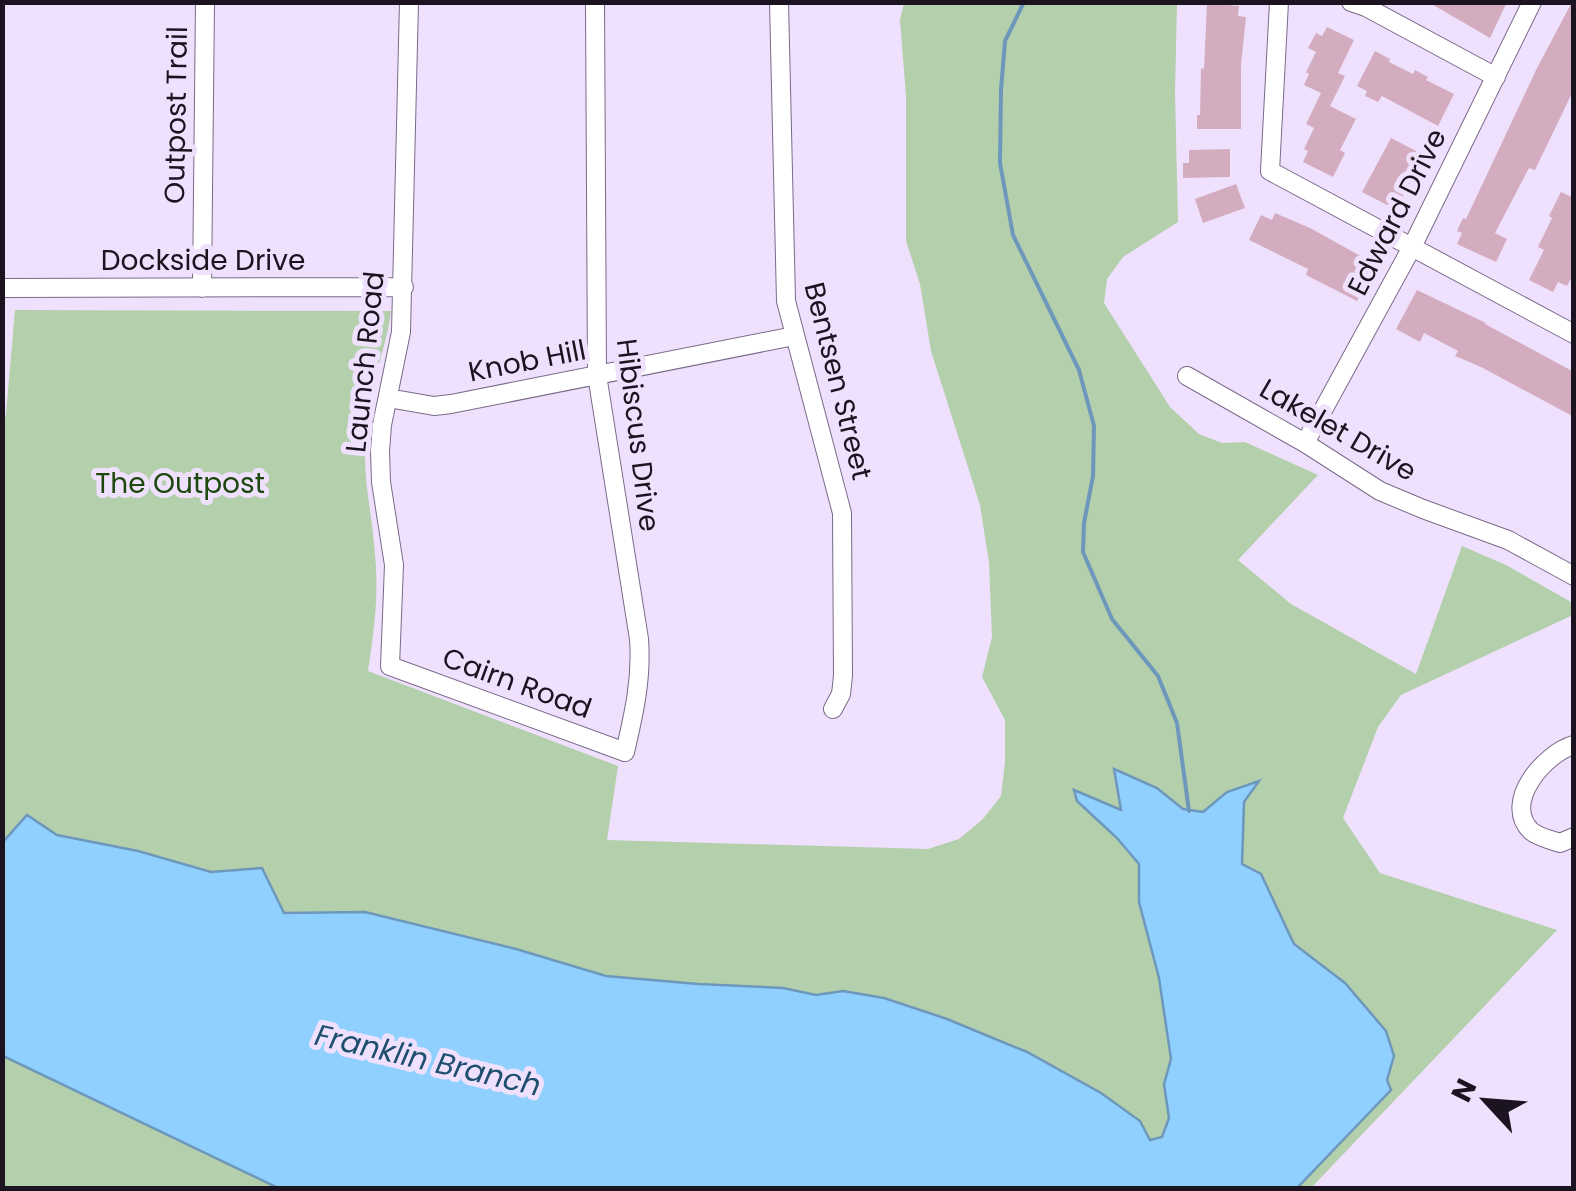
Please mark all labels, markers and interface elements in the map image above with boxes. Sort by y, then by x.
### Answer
street label: Outpost Trail [155,26,197,204]
street label: Edward Drive [1338,122,1456,302]
street label: Dockside Drive [101,241,305,280]
street label: Launch Road [336,269,394,455]
street label: Bentsen Street [795,278,881,484]
street label: Knob Hill [465,330,589,392]
street label: Hibiscus Drive [607,336,669,534]
street label: Lakelet Drive [1253,369,1423,491]
park label: The Outpost [95,464,265,503]
street label: Cairn Road [437,638,597,728]
water label: Franklin Branch [311,1013,545,1107]
north arrow [1436,1051,1536,1151]
text: N [1442,1072,1486,1108]

